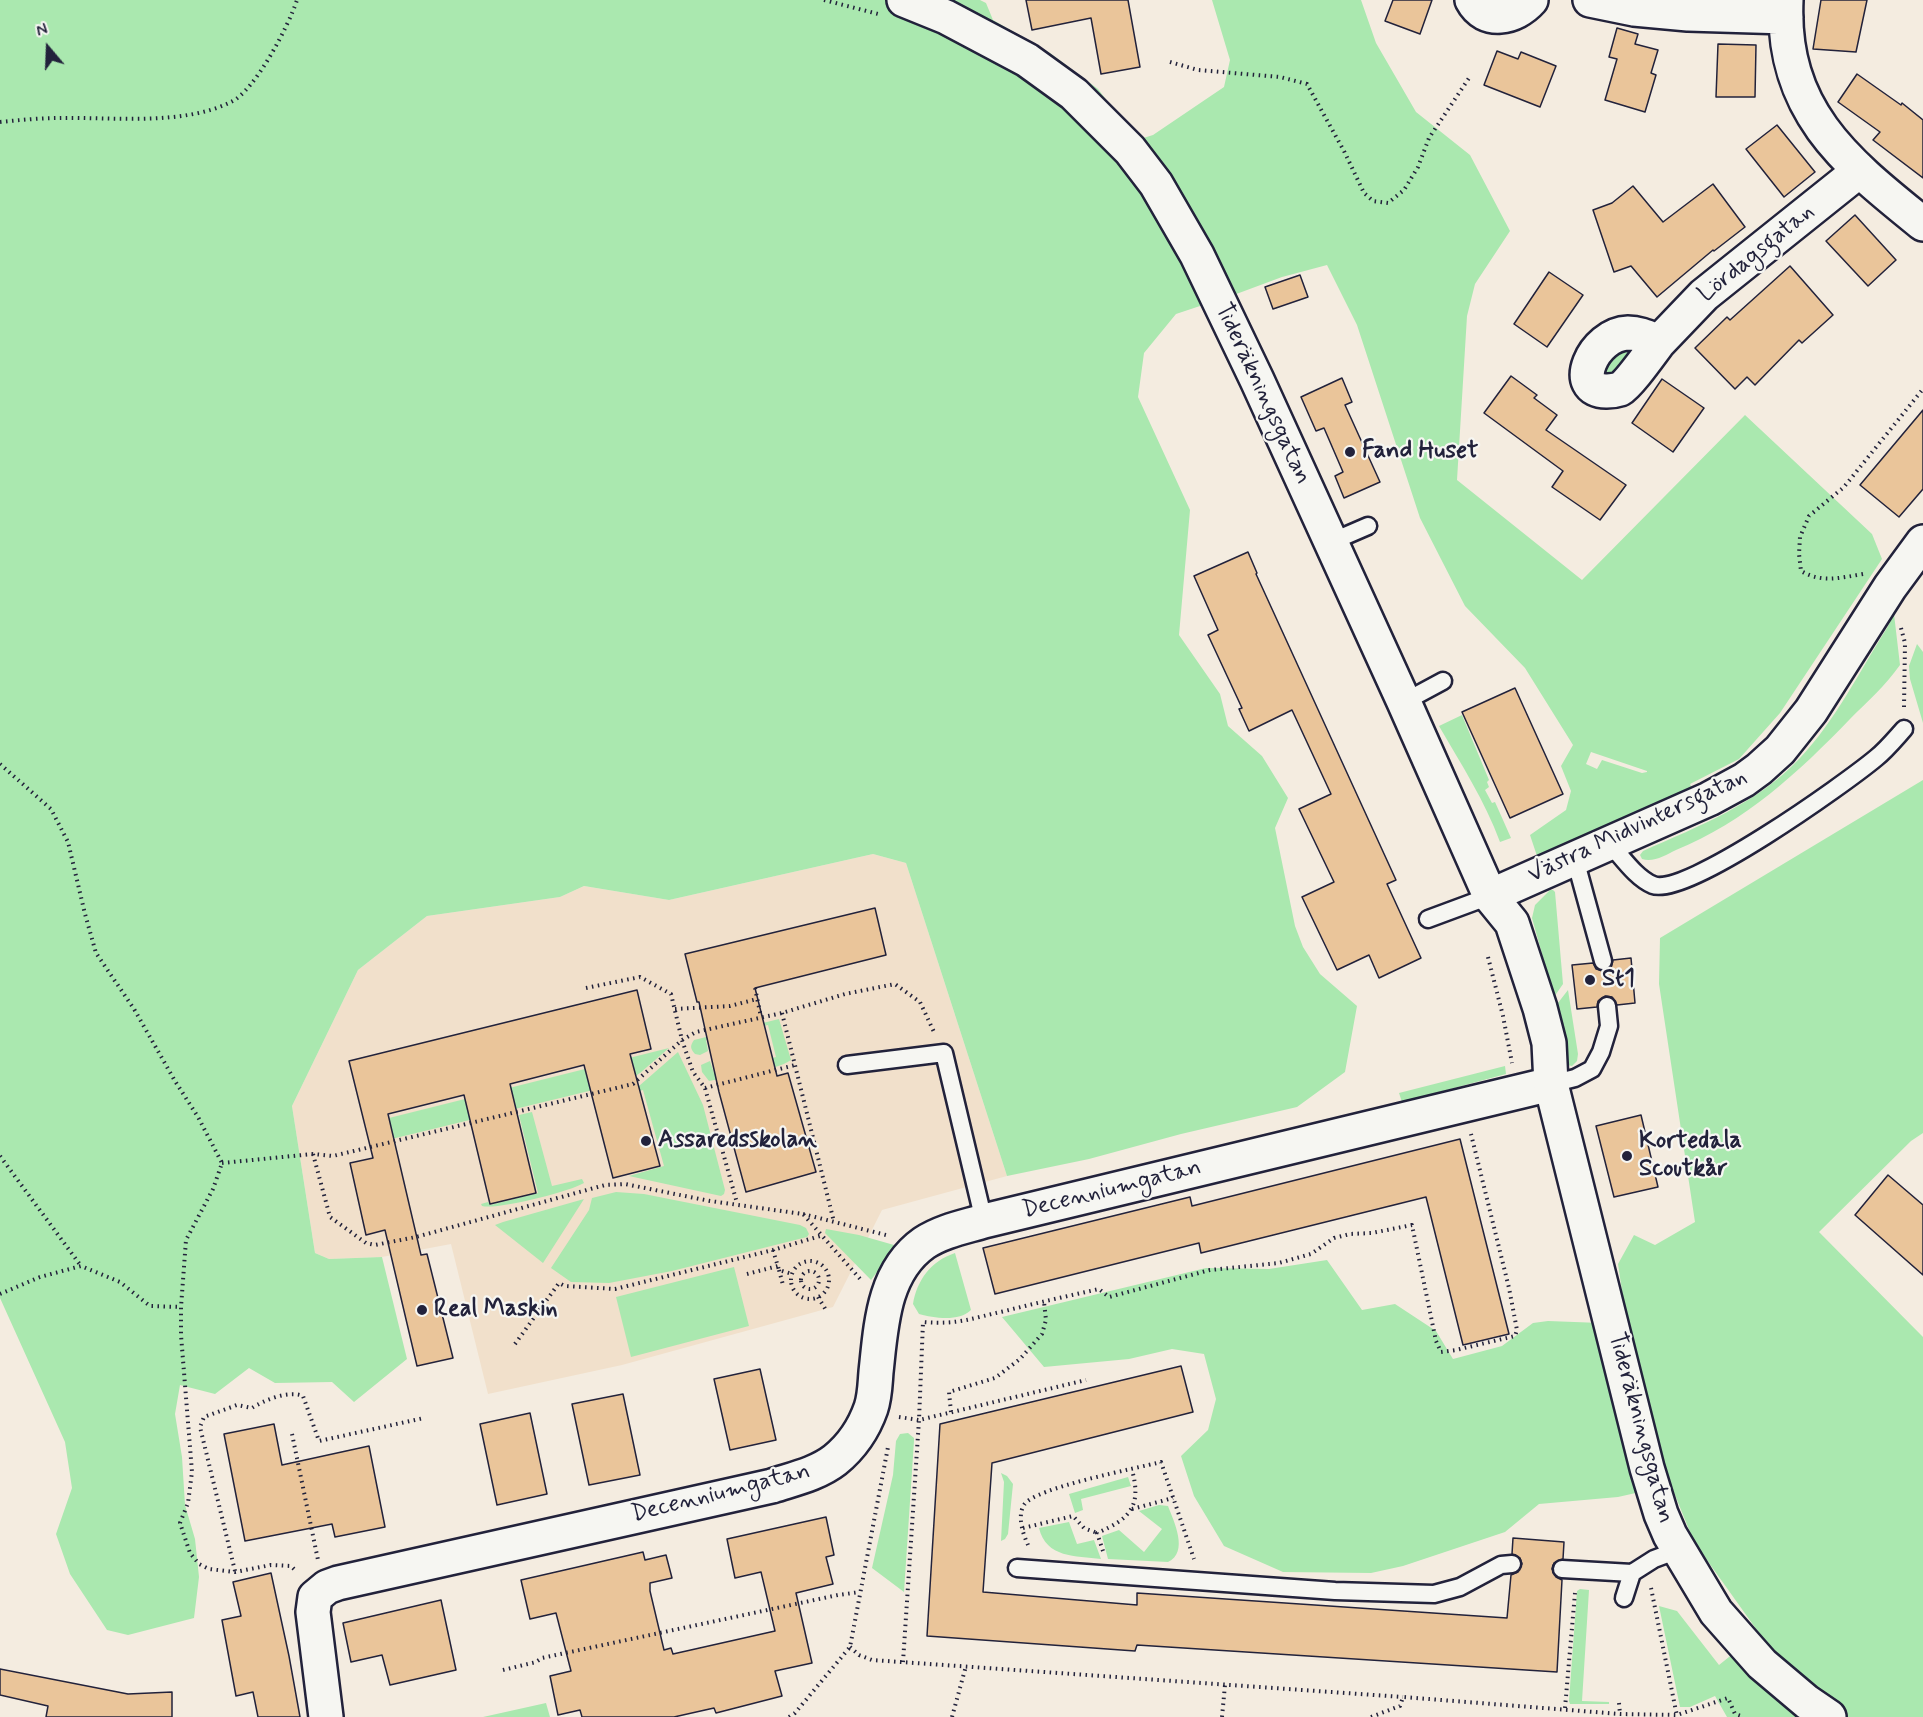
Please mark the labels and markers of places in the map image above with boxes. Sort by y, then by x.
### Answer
place label: Fand Huset [1362,438,1478,466]
marker: Fand Huset [1343,445,1357,459]
place label: St1 [1602,966,1635,994]
marker: St1 [1583,973,1597,987]
place label: Assaredsskolan [658,1127,817,1155]
place label: Kortedala Scoutkår [1639,1128,1742,1184]
marker: Assaredsskolan [639,1134,653,1148]
marker: Kortedala Scoutkår [1620,1149,1634,1163]
place label: Real Maskin [434,1296,558,1324]
marker: Real Maskin [415,1303,429,1317]

